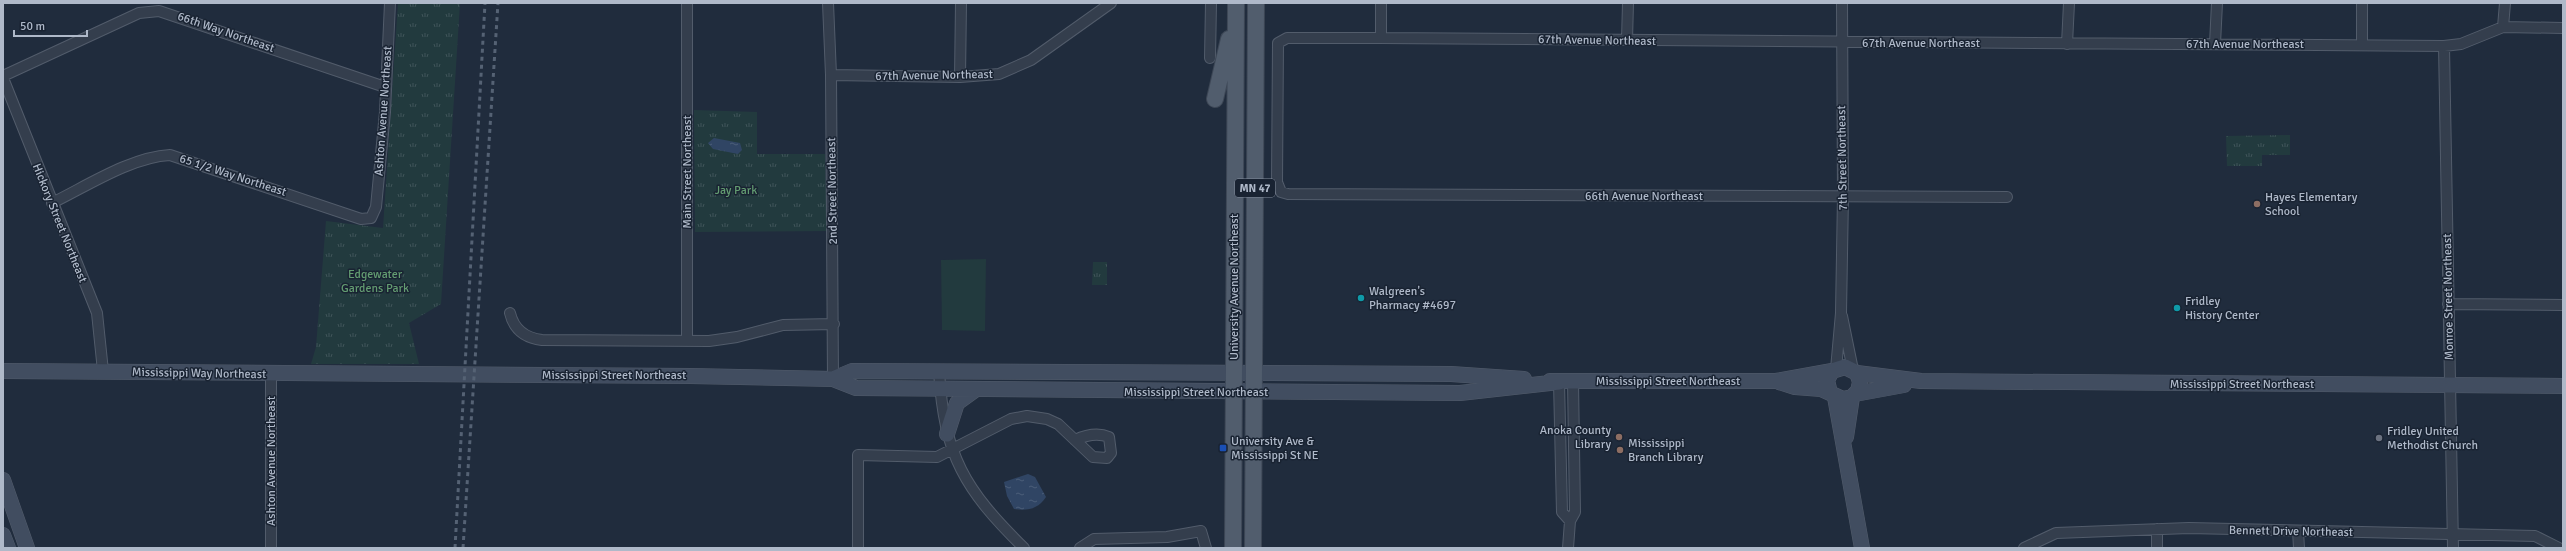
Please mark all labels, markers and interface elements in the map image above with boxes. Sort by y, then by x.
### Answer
street label: 66th Way Northeast [175,9,276,56]
scale bar [14,12,87,38]
text: 50 m [20,19,45,34]
street label: 67th Avenue Northeast [1538,32,1656,49]
street label: 67th Avenue Northeast [1862,36,1980,51]
street label: 67th Avenue Northeast [2186,37,2304,52]
street label: Ashton Avenue Northeast [371,46,396,176]
street label: 67th Avenue Northeast [875,67,993,84]
street label: 7th Street Northeast [1834,105,1851,211]
street label: Main Street Northeast [680,115,695,229]
street label: 2nd Street Northeast [824,137,841,245]
street label: 65 1/2 Way Northeast [177,151,288,200]
street label: Hickory Street Northeast [29,161,90,285]
road number: MN 47 [1235,179,1275,197]
park label: Jay Park [715,183,757,198]
street label: 66th Avenue Northeast [1585,189,1703,204]
place label: Hayes Elementary School [2265,190,2358,219]
marker: Hayes Elementary School [2252,199,2262,209]
street label: University Avenue Northeast [1227,214,1242,360]
street label: Monroe Street Northeast [2440,233,2457,361]
park label: Edgewater Gardens Park [341,267,409,296]
place label: Walgreen's Pharmacy #4697 [1369,284,1456,313]
marker: Walgreen's Pharmacy #4697 [1356,293,1366,303]
place label: Fridley History Center [2185,294,2260,323]
marker: Fridley History Center [2172,303,2182,313]
street label: Mississippi Way Northeast [132,365,266,382]
street label: Mississippi Street Northeast [542,368,686,383]
street label: Mississippi Street Northeast [1596,374,1740,389]
street label: Mississippi Street Northeast [2170,377,2314,392]
street label: Mississippi Street Northeast [1124,385,1268,400]
street label: Ashton Avenue Northeast [264,396,279,526]
place label: Anoka County Library [1540,423,1611,452]
place label: Fridley United Methodist Church [2387,424,2478,453]
marker: Anoka County Library [1614,432,1624,442]
marker: Fridley United Methodist Church [2374,433,2384,443]
place label: University Ave & Mississippi St NE [1231,434,1319,463]
place label: Mississippi Branch Library [1628,436,1704,465]
marker: University Ave & Mississippi St NE [1218,443,1228,453]
marker: Mississippi Branch Library [1615,445,1625,455]
street label: Bennett Drive Northeast [2229,523,2353,540]

